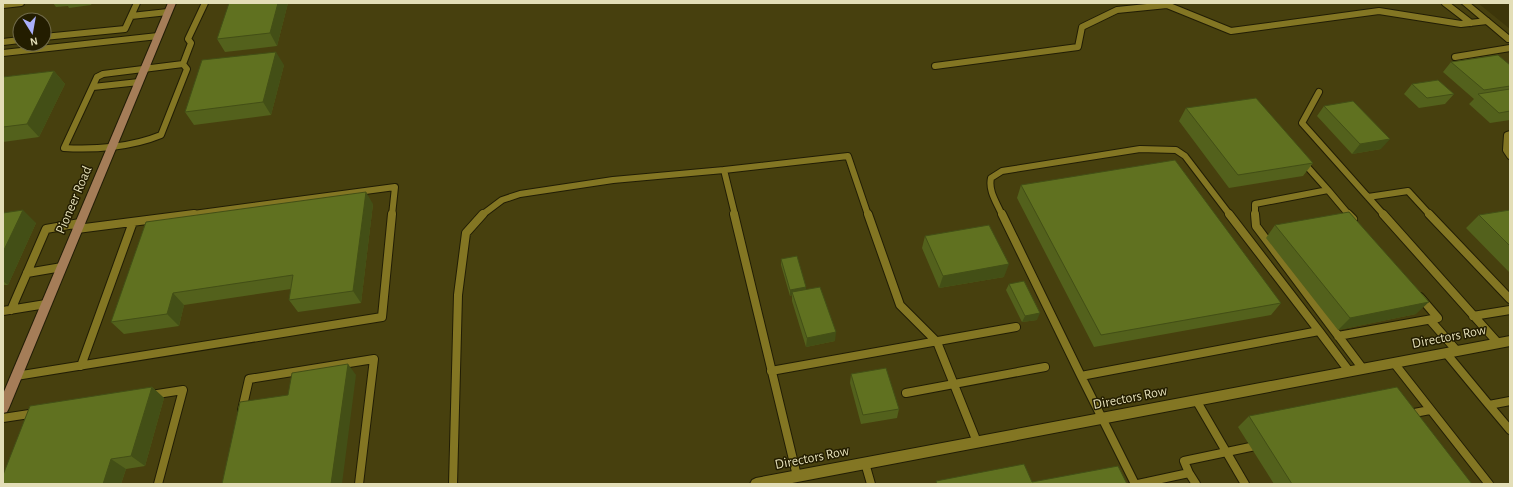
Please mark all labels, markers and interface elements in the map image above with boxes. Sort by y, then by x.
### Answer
north arrow [12,12,52,52]
text: N [29,35,39,47]
street label: Pioneer Road [53,164,95,236]
street label: Directors Row [1411,323,1488,351]
street label: Directors Row [1092,384,1169,412]
street label: Directors Row [774,444,851,472]

